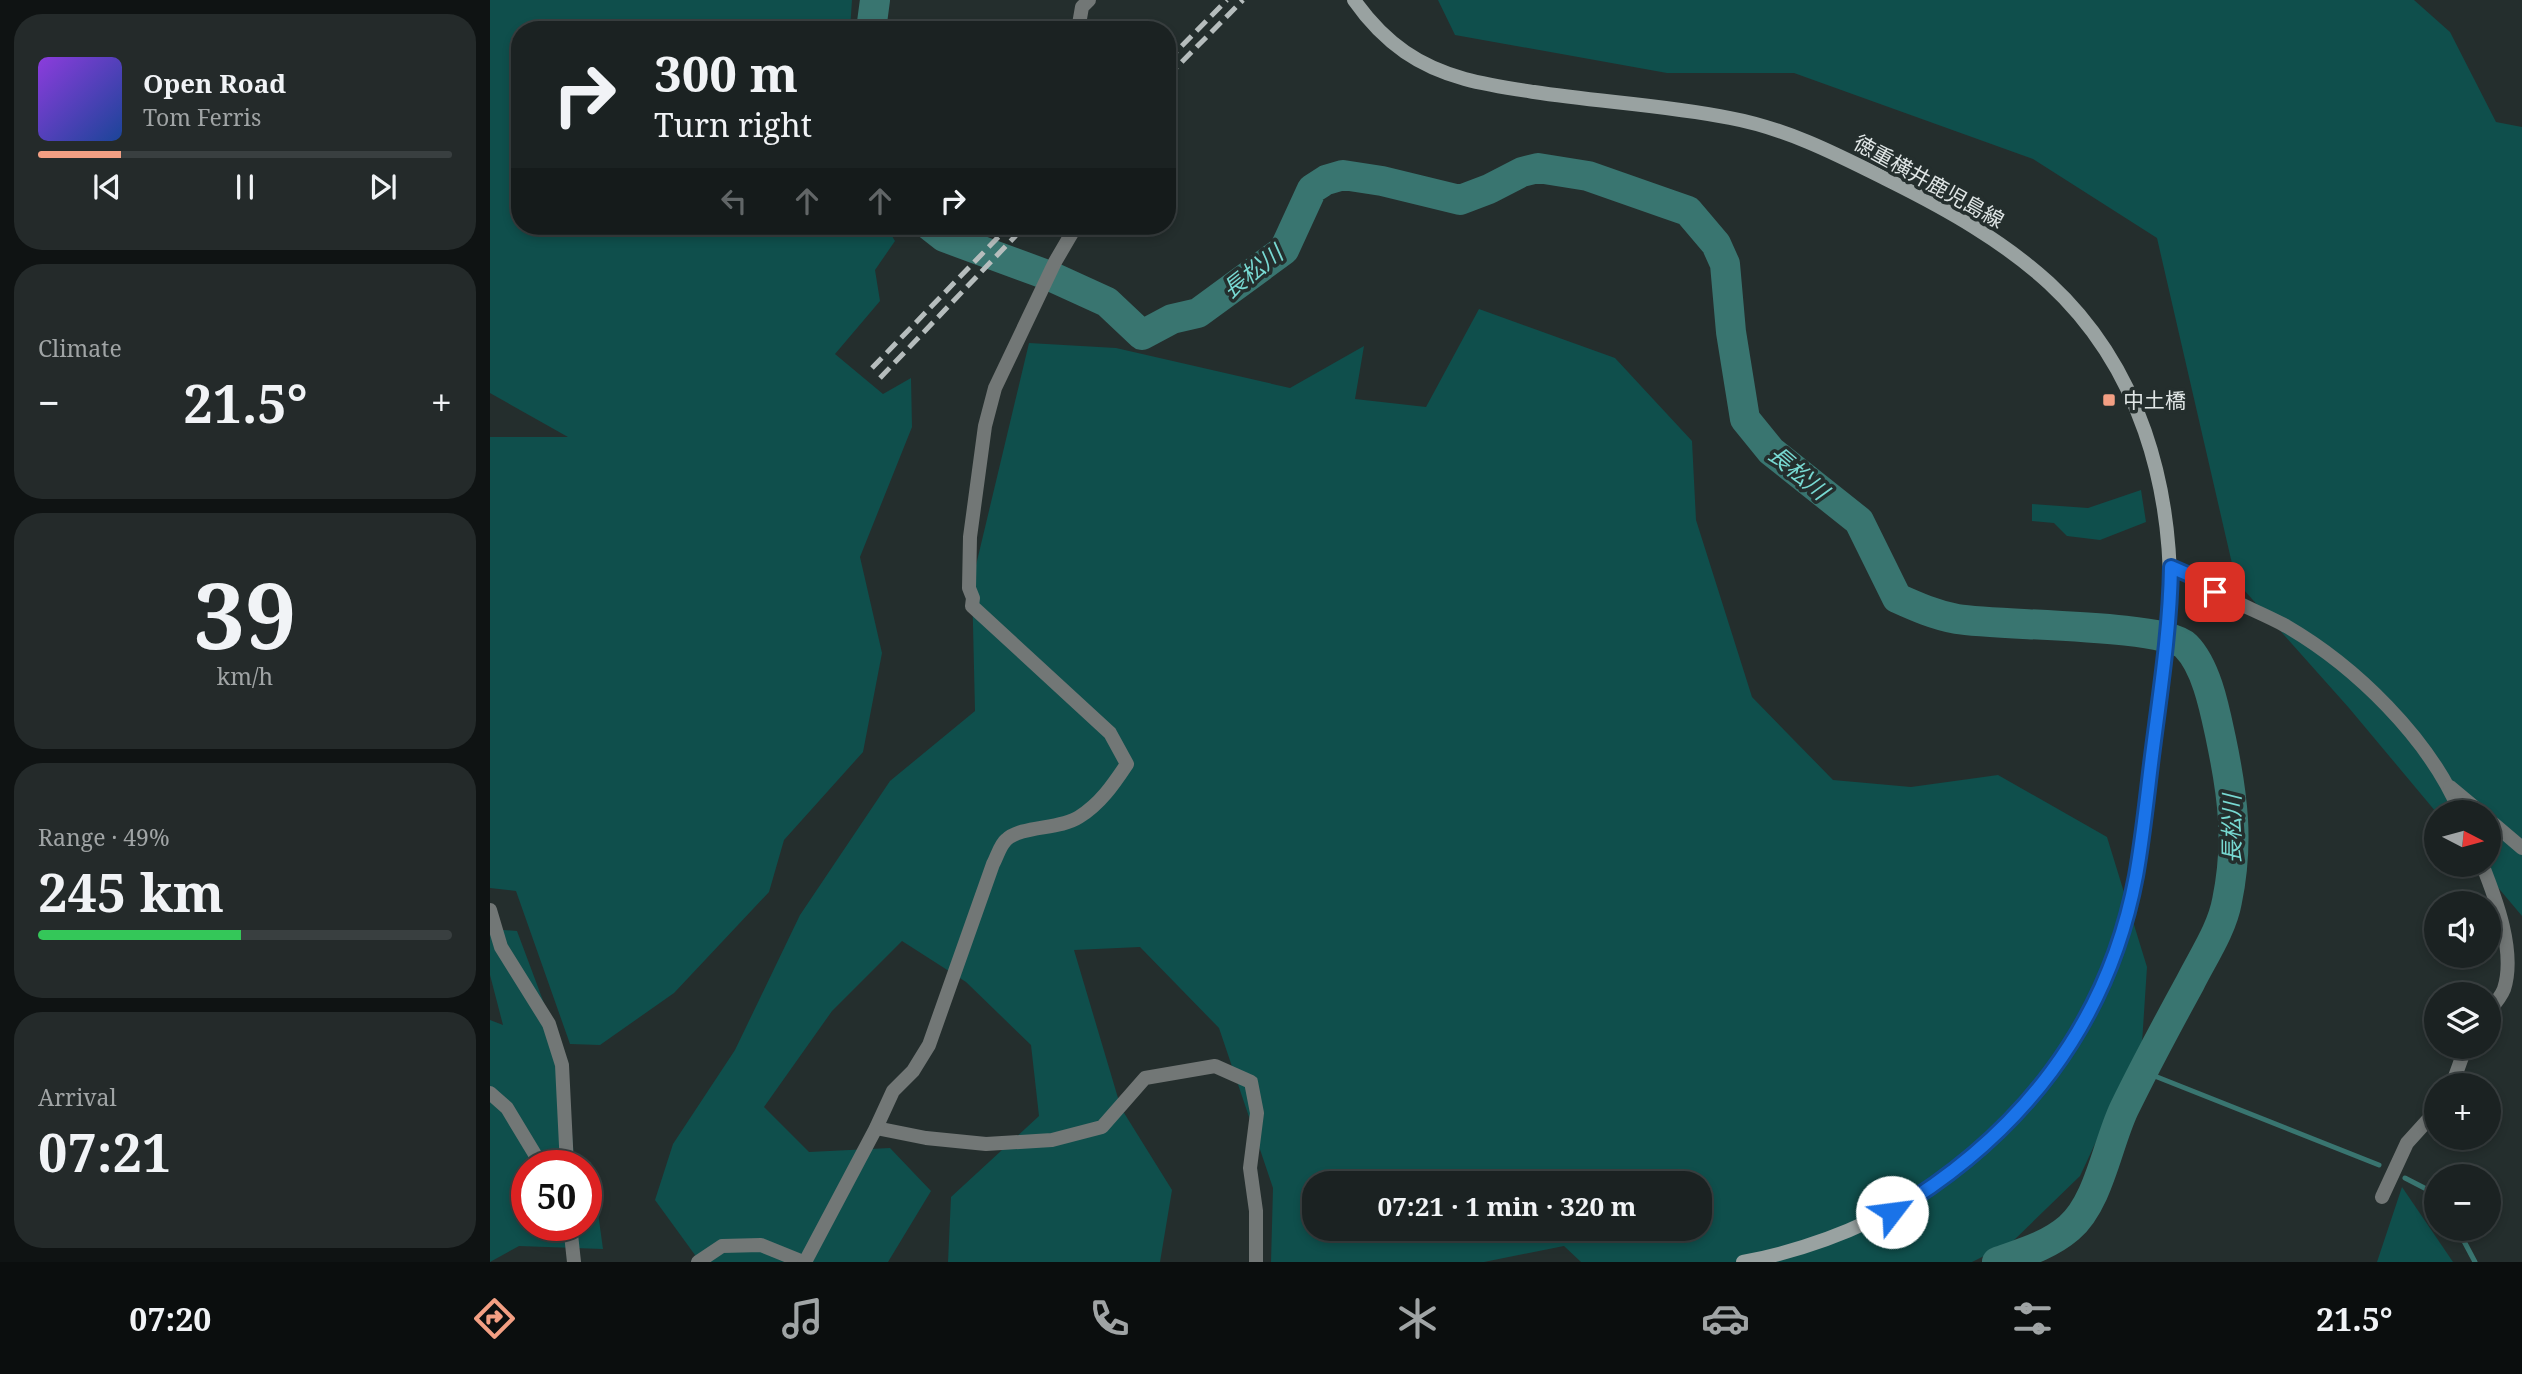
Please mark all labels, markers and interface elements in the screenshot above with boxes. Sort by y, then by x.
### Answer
text: 300 m [654,40,798,106]
icon: right [539,49,630,140]
text: Open Road [143,65,286,101]
text: Tom Ferris [143,101,261,133]
text: Turn right [654,103,812,146]
street label: 徳重横井鹿児島線 [1849,128,2009,234]
icon: previous [88,168,126,206]
icon: pause [226,168,264,206]
icon: next [364,168,402,206]
icon: left [715,182,753,220]
icon: ahead [788,182,826,220]
icon: ahead [861,182,899,220]
icon: right [934,182,972,220]
water label: 長松川 [1215,235,1291,305]
text: Climate [38,332,122,364]
text: 21.5° [183,367,308,438]
text: − [38,376,60,428]
text: + [431,376,452,428]
place label: 中土橋 [2123,386,2186,414]
marker: 中土橋 [2101,392,2117,408]
water label: 長松川 [1762,438,1838,508]
text: 39 [194,552,296,676]
pin [2185,562,2245,622]
icon: arrive [2196,573,2234,611]
text: km/h [217,660,273,692]
water label: 長松川 [2215,792,2247,864]
north arrow [2424,800,2501,877]
map controls [2424,800,2501,1241]
text: Range · 49% [38,821,170,853]
text: 245 km [38,856,224,927]
button: sound [2424,891,2501,968]
button: layers [2424,982,2501,1059]
button: + [2424,1073,2501,1150]
text: Arrival [38,1081,117,1113]
text: 07:21 [38,1116,171,1187]
speed limit sign: 50 [511,1150,602,1241]
button: − [2424,1164,2501,1241]
position arrow [1855,1175,1929,1249]
text: 07:21 · 1 min · 320 m [1377,1188,1637,1224]
icon: directions [470,1294,519,1343]
icon: music [778,1294,827,1343]
icon: phone [1085,1294,1134,1343]
icon: climate [1393,1294,1442,1343]
icon: car [1701,1294,1750,1343]
icon: filters [2008,1294,2057,1343]
text: 07:20 [129,1297,211,1340]
text: 21.5° [2316,1297,2393,1340]

